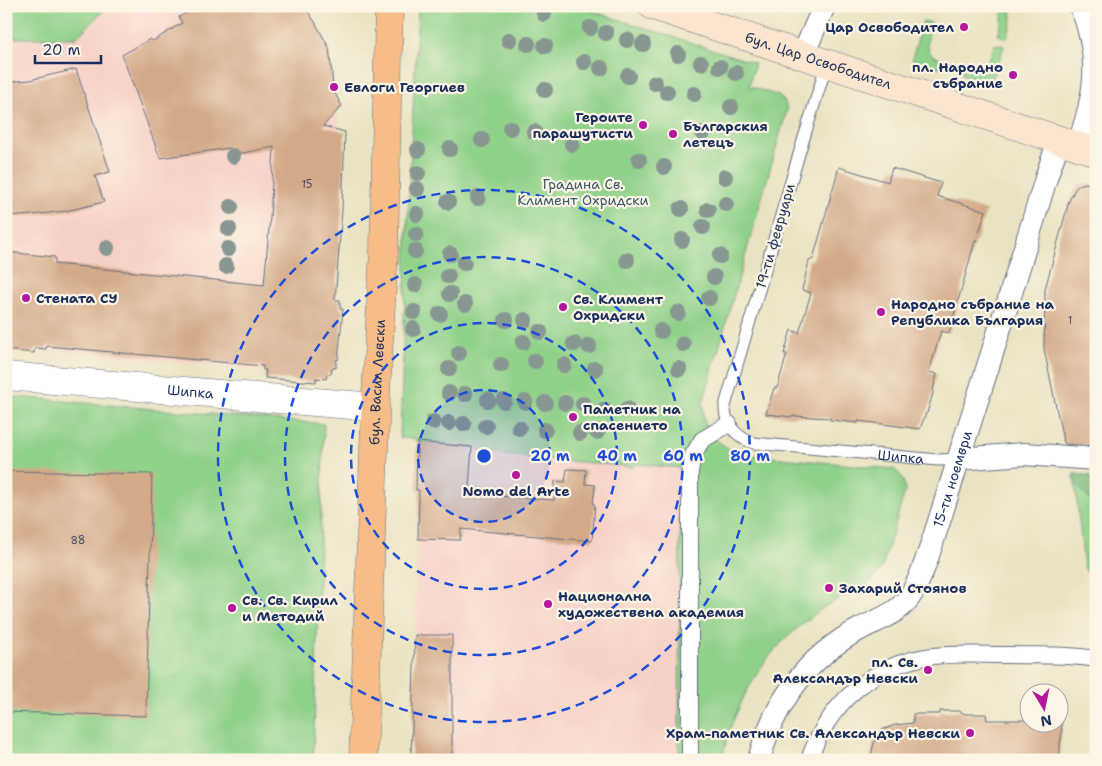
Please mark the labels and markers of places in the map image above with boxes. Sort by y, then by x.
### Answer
place label: Цар Освободител [825,18,954,36]
marker: Цар Освободител [958,21,970,33]
place label: пл. Народно събрание [912,58,1003,92]
marker: пл. Народно събрание [1007,69,1019,81]
place label: Евлоги Георгиев [344,78,465,96]
marker: Евлоги Георгиев [328,81,340,93]
place label: Героите парашутисти [532,108,633,142]
place label: Българския летецъ [683,117,768,151]
marker: Героите парашутисти [637,119,649,131]
marker: Българския летецъ [667,128,679,140]
place label: Стената СУ [36,289,117,307]
place label: Св. Климент Охридски [573,290,664,324]
marker: Стената СУ [20,292,32,304]
place label: Народно събрание на Република България [891,295,1055,329]
marker: Св. Климент Охридски [557,301,569,313]
marker: Народно събрание на Република България [875,306,887,318]
place label: Паметник на спасението [583,400,681,434]
marker: Паметник на спасението [567,411,579,423]
centre of rings [475,447,493,465]
marker: Nomo del Arte [510,469,522,481]
place label: Nomo del Arte [462,482,570,500]
place label: Захарий Стоянов [839,579,967,597]
marker: Захарий Стоянов [823,582,835,594]
place label: Национална художествена академия [558,587,744,621]
place label: Св. Св. Кирил и Методий [242,591,338,625]
marker: Национална художествена академия [542,598,554,610]
marker: Св. Св. Кирил и Методий [226,602,238,614]
place label: пл. Св. Александър Невски [773,653,918,687]
marker: пл. Св. Александър Невски [922,664,934,676]
place label: Храм-паметник Св. Александър Невски [666,724,960,742]
marker: Храм-паметник Св. Александър Невски [964,727,976,739]

